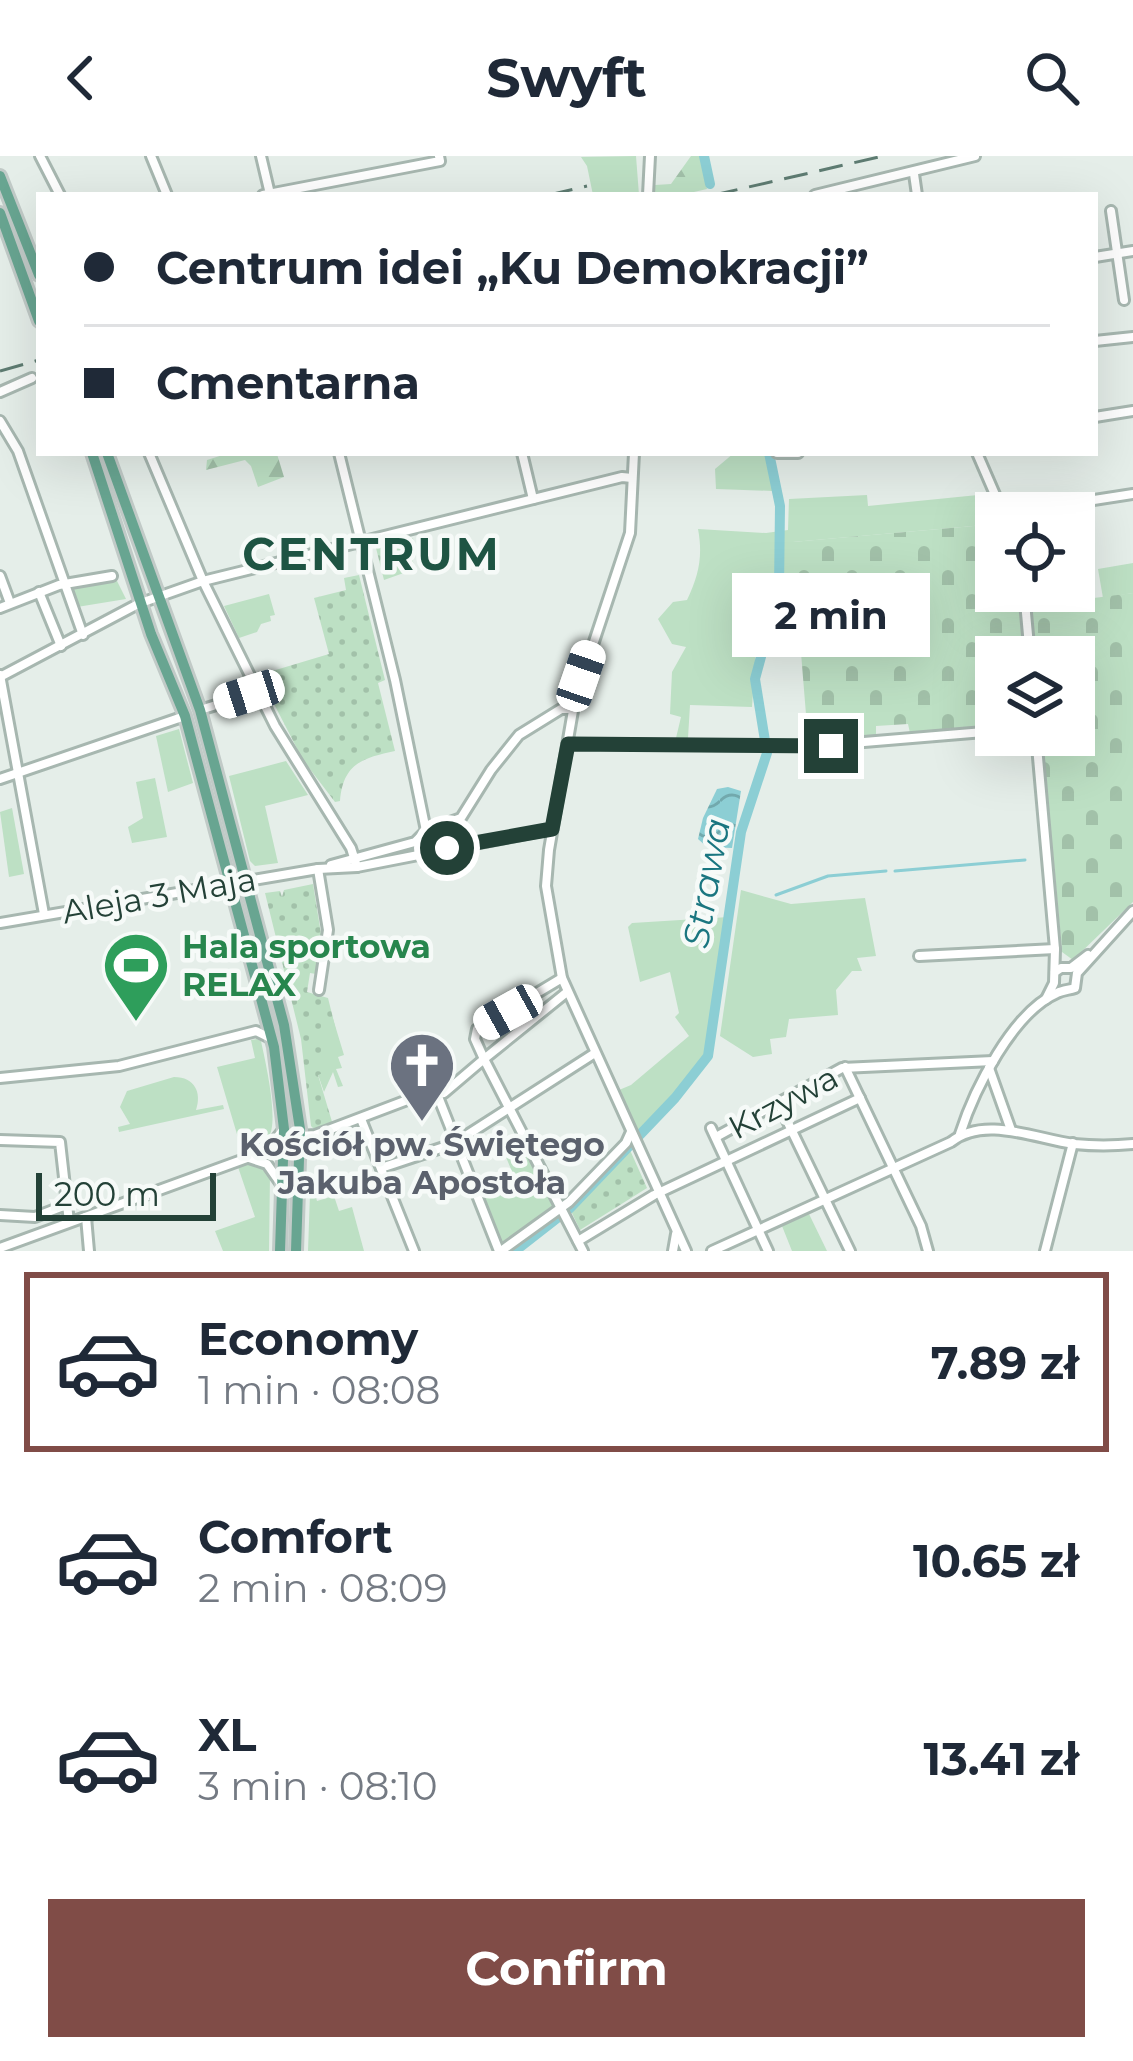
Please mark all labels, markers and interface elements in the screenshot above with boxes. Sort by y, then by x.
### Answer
icon: back [48,45,114,111]
text: Swyft [486,45,647,111]
icon: search [1019,45,1085,111]
text: Centrum idei „Ku Demokracji” [156,240,869,295]
text: Cmentarna [156,355,420,410]
map controls [975,492,1095,756]
button: locate [975,492,1095,612]
district label: CENTRUM [242,526,502,581]
callout: 2 min [732,572,930,656]
text: 2 min [774,591,888,639]
car [552,636,610,716]
button: layers [975,636,1095,756]
car [209,666,289,722]
route end [804,719,858,773]
water label: Strawa [673,815,739,951]
route start [420,821,474,875]
street label: Aleja 3 Maja [59,858,259,932]
place label: Hala sportowa RELAX [182,926,431,1004]
sports icon: Hala sportowa RELAX [101,930,171,1024]
car [468,979,548,1045]
church icon: Kościół pw. Świętego Jakuba Apostoła [387,1030,457,1124]
street label: Krzywa [721,1057,845,1147]
place label: Kościół pw. Świętego Jakuba Apostoła [239,1124,605,1202]
scale bar [36,1167,216,1220]
text: 200 m [54,1174,160,1214]
icon: car [54,1308,162,1416]
text: Economy [198,1311,418,1366]
text: 7.89 zł [931,1335,1079,1390]
text: 1 min · 08:08 [198,1366,440,1414]
icon: car [54,1506,162,1614]
text: Comfort [198,1509,393,1564]
text: 10.65 zł [913,1533,1079,1588]
text: 2 min · 08:09 [198,1564,447,1612]
icon: car [54,1704,162,1812]
text: XL [198,1707,256,1762]
text: 13.41 zł [924,1731,1079,1786]
text: 3 min · 08:10 [198,1762,438,1810]
button: Confirm [48,1899,1085,2037]

